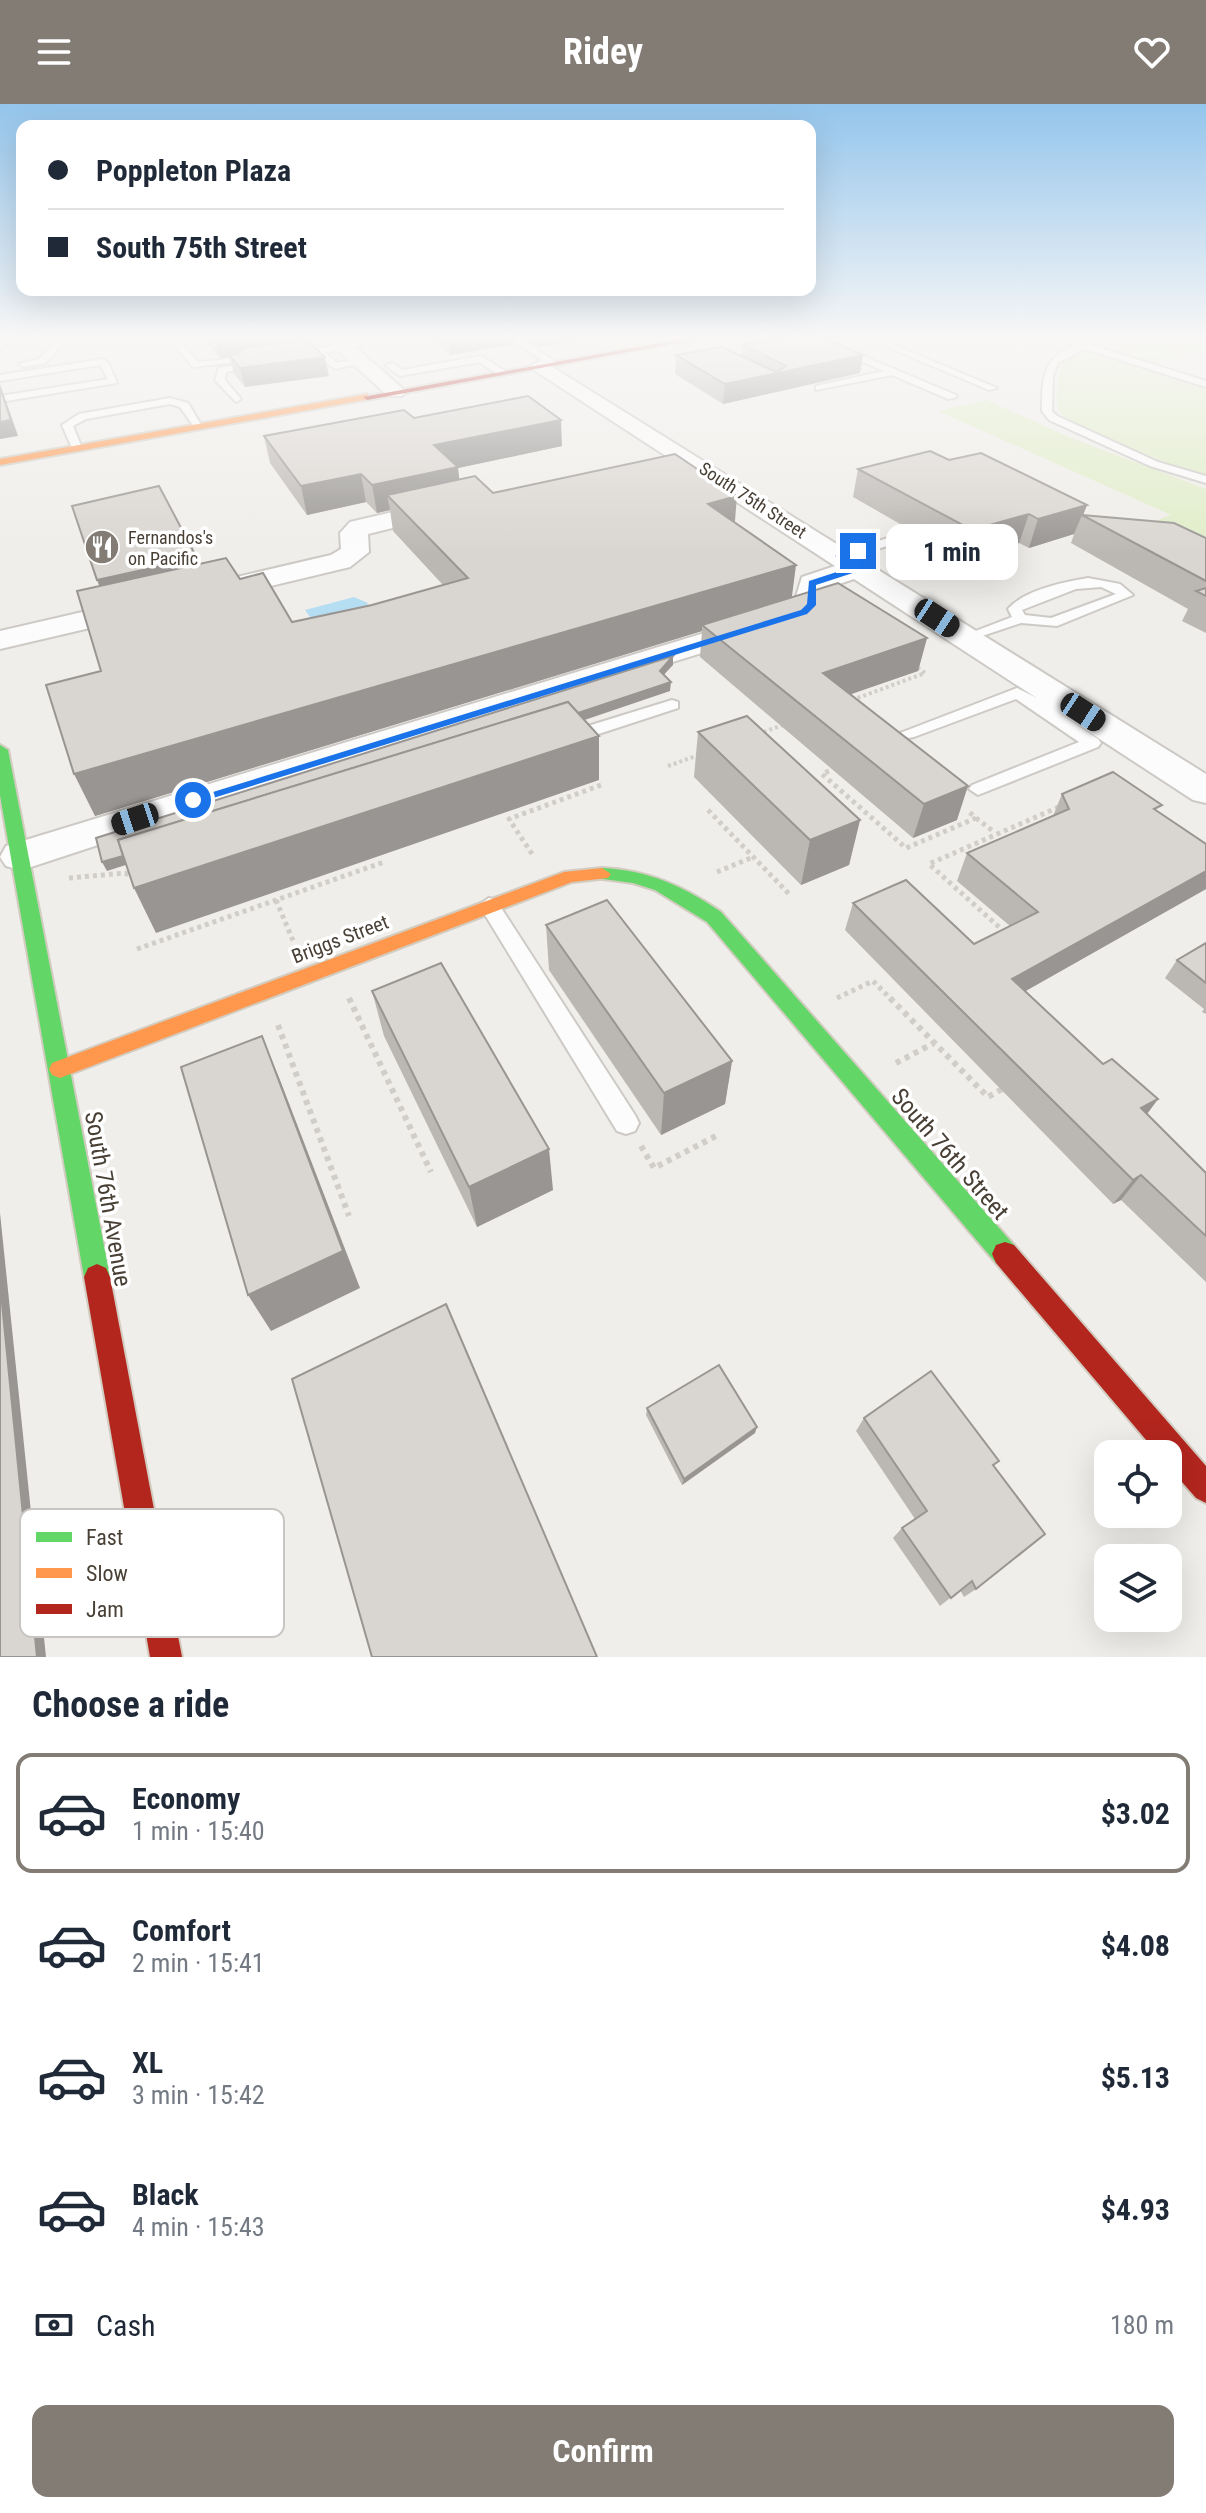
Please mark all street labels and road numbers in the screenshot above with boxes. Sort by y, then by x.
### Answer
street label: South 75th Street [696,458,810,542]
street label: Briggs Street [288,910,392,968]
street label: South 76th Street [885,1083,1015,1225]
street label: South 76th Avenue [79,1109,137,1289]

